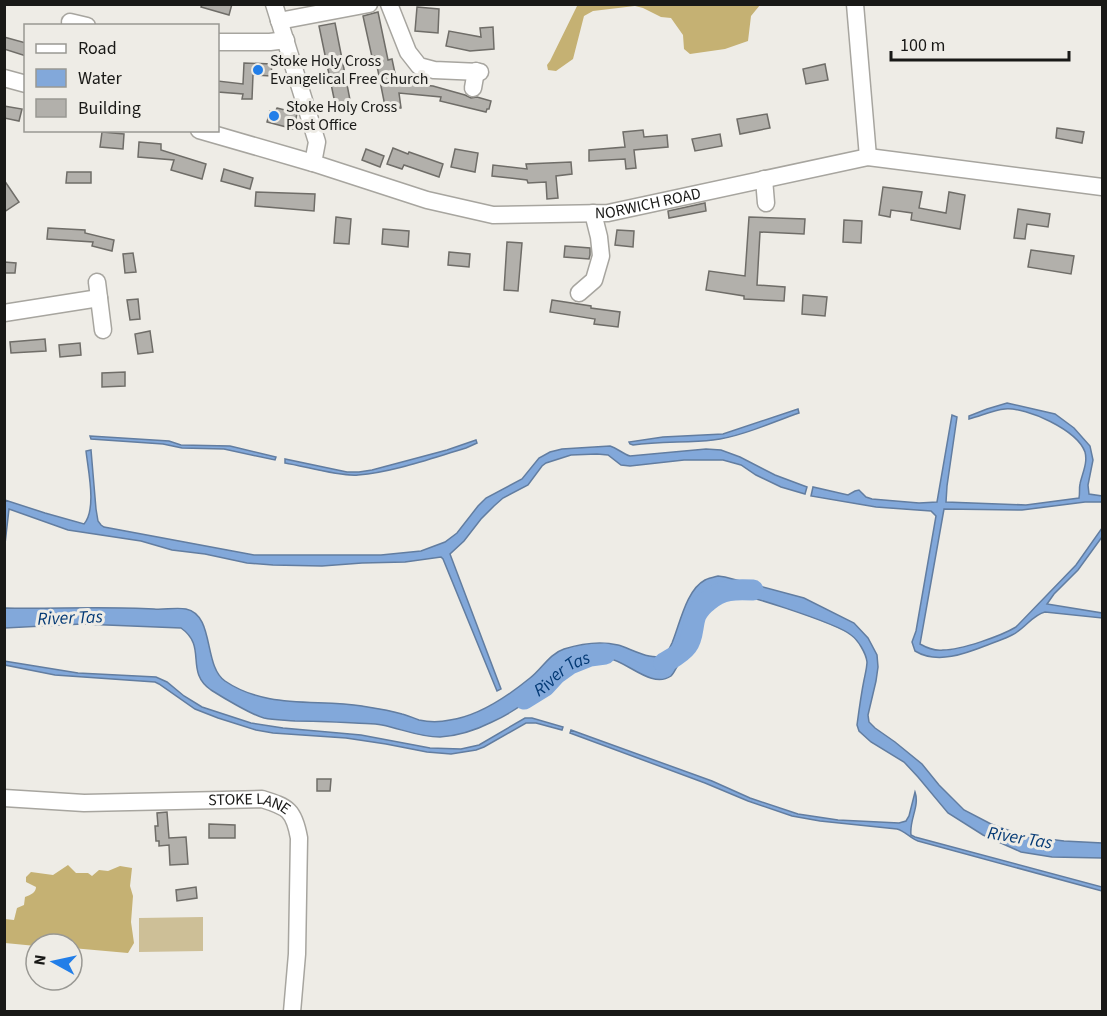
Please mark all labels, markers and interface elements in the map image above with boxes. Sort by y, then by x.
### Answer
legend [24,24,219,132]
scale bar [891,24,1070,62]
text: 100 m [900,33,945,58]
text: Road [78,36,117,61]
place label: Stoke Holy Cross Evangelical Free Church [270,50,429,90]
marker: Stoke Holy Cross Evangelical Free Church [251,63,265,77]
text: Water [78,66,122,91]
text: Building [78,96,141,121]
place label: Stoke Holy Cross Post Office [286,96,398,136]
marker: Stoke Holy Cross Post Office [267,109,281,123]
street label: NORWICH ROAD [595,182,703,224]
water label: River Tas [37,604,103,632]
water label: River Tas [529,645,594,703]
street label: STOKE LANE [208,788,295,820]
water label: River Tas [986,821,1054,855]
north arrow [24,932,84,992]
text: N [29,953,52,967]

